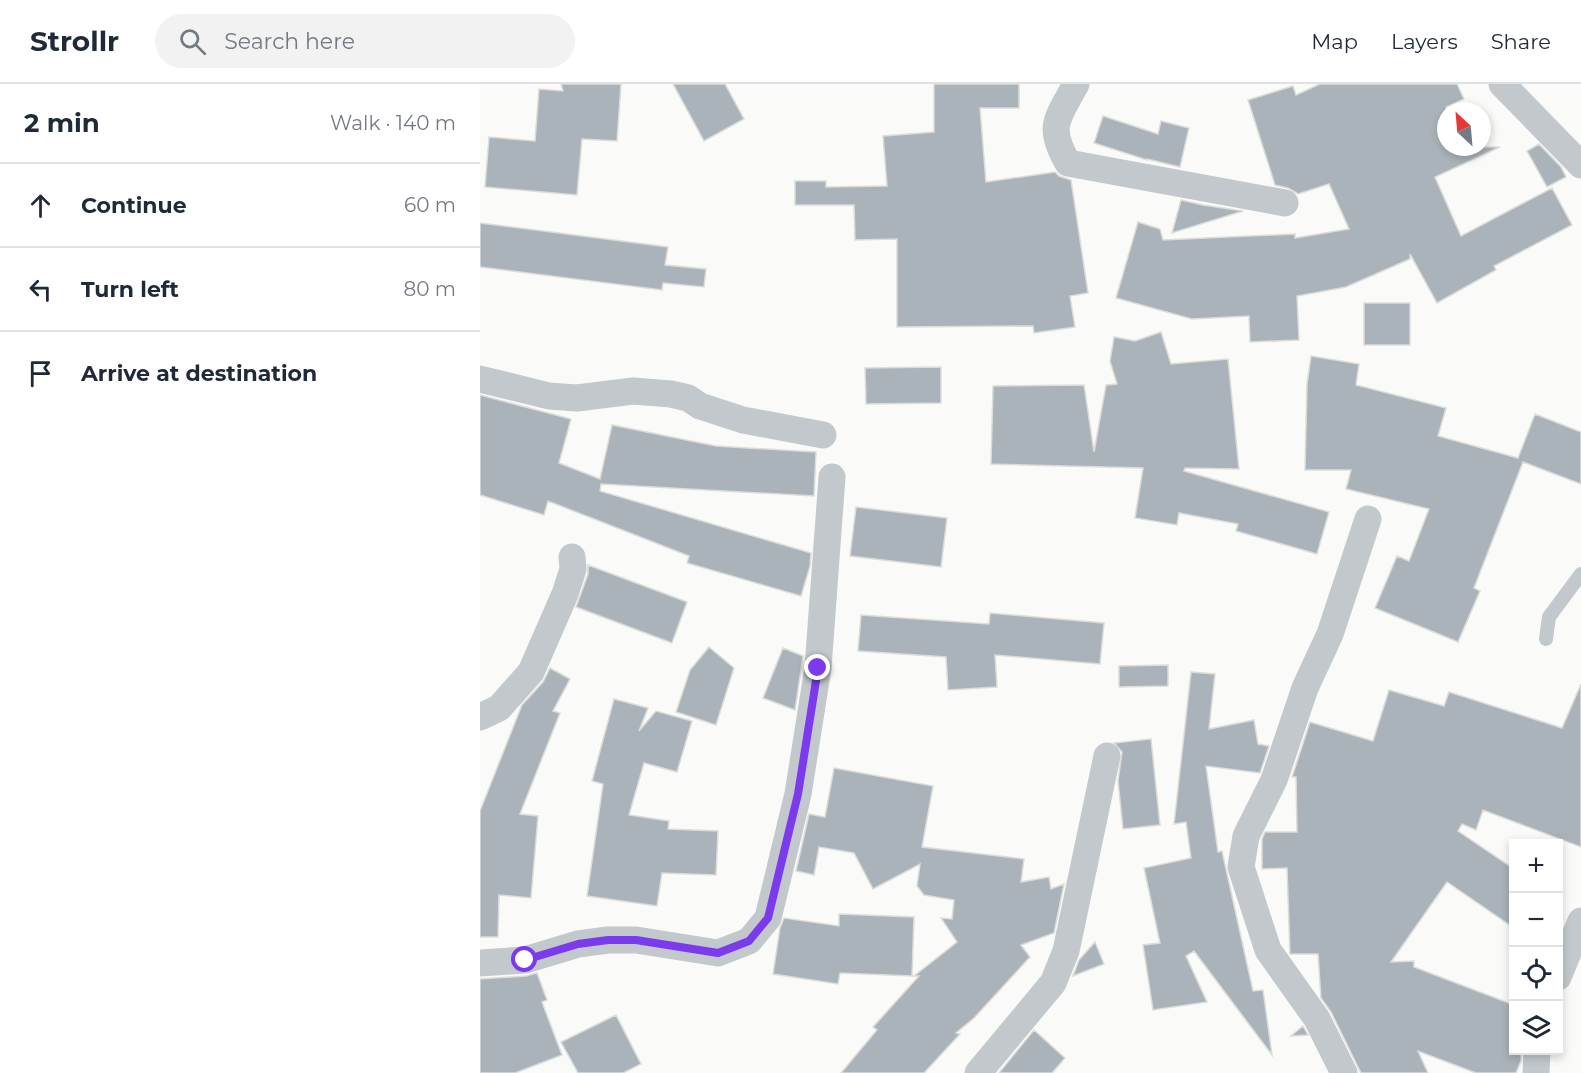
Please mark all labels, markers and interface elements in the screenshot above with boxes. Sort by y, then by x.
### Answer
search box [155,14,575,68]
text: Strollr [30,24,119,58]
icon: search [176,25,209,58]
text: Search here [224,28,355,55]
text: Map [1311,29,1358,54]
text: Layers [1391,29,1458,54]
text: Share [1491,29,1551,54]
north arrow [1437,102,1491,156]
text: 2 min [24,107,100,139]
text: Walk · 140 m [330,111,456,135]
icon: ahead [24,189,57,222]
text: Continue [81,192,187,219]
text: 60 m [404,193,456,217]
icon: left [24,273,57,306]
text: Turn left [81,276,179,303]
text: 80 m [404,277,456,301]
icon: arrive [24,357,57,390]
text: Arrive at destination [81,360,317,387]
route end [804,654,830,680]
map controls [1509,839,1563,1055]
button: + [1509,839,1563,893]
button: − [1509,893,1563,947]
route start [511,946,537,972]
button: locate [1509,947,1563,1001]
button: layers [1509,1001,1563,1055]

